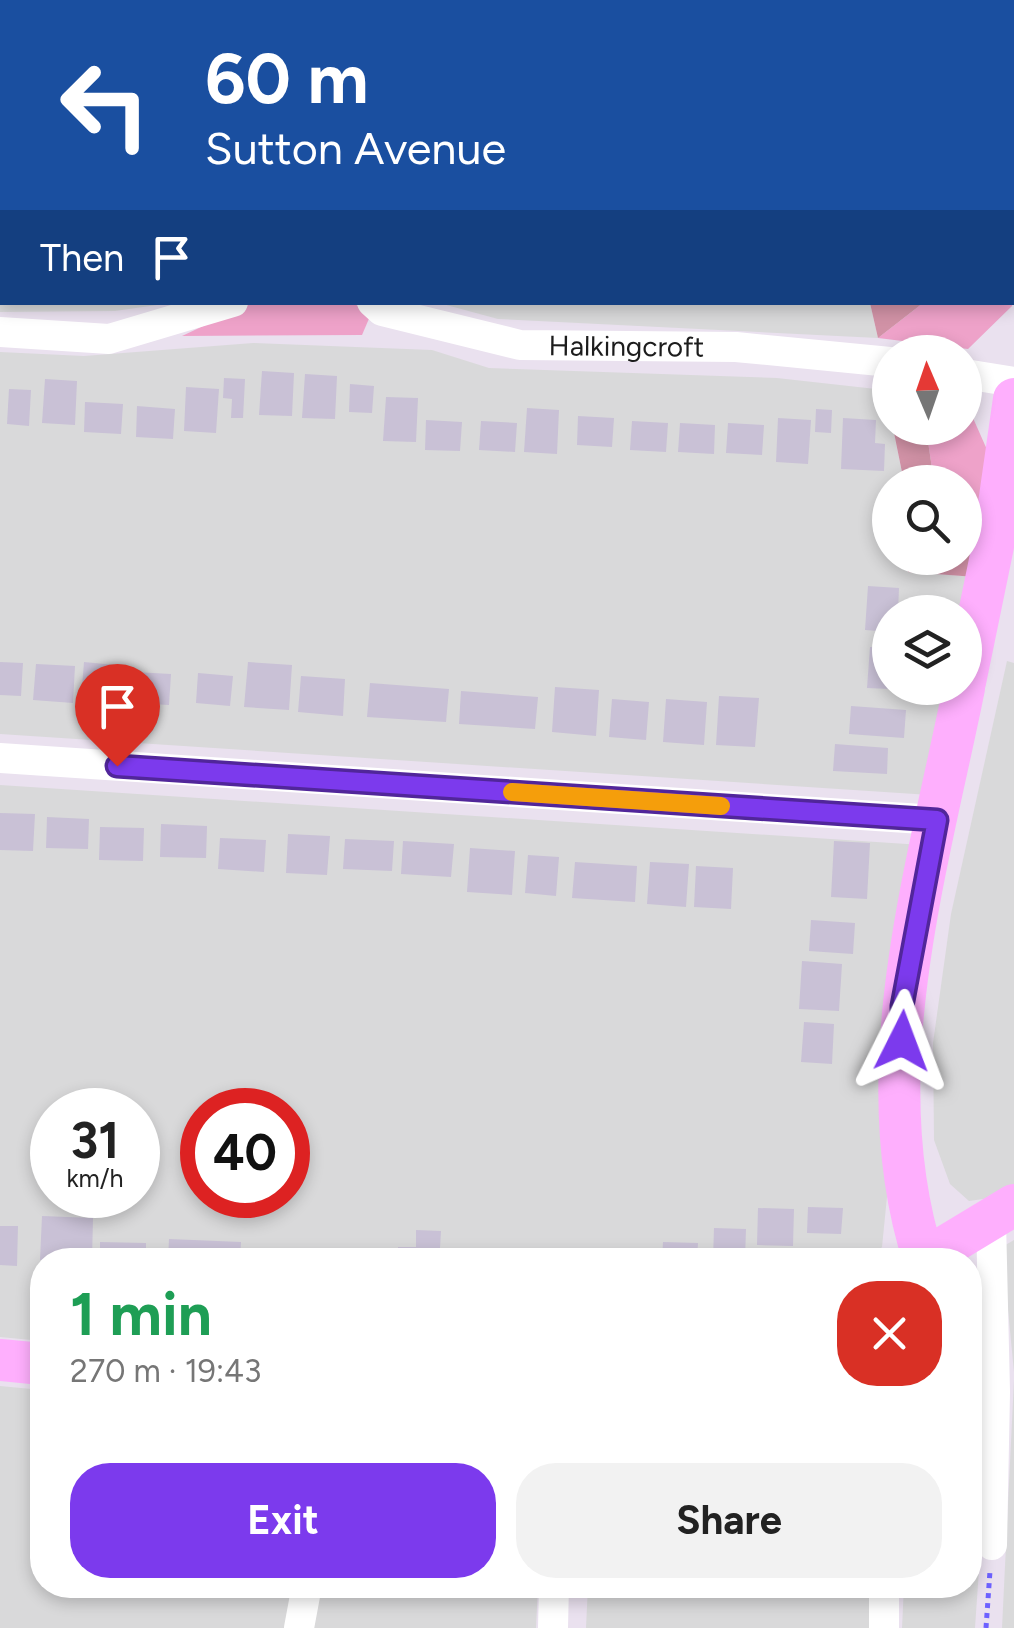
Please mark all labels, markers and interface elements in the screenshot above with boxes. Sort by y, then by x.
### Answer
text: 60 m [205,36,369,121]
icon: left [40,40,170,170]
text: Sutton Avenue [205,121,506,175]
icon: arrive [144,230,199,285]
text: Then [40,235,124,281]
street label: Halkingcroft [549,328,704,364]
north arrow [872,335,982,445]
map controls [872,335,982,705]
button: search [872,465,982,575]
button: layers [872,595,982,705]
pin [75,664,160,767]
icon: arrive [90,679,145,734]
position arrow [850,989,954,1093]
speed limit sign: 40 [180,1088,310,1218]
text: 31 [71,1110,119,1171]
text: km/h [66,1163,124,1193]
text: 1 min [70,1278,212,1350]
button: close [837,1281,942,1386]
text: 270 m · 19:43 [70,1352,261,1390]
button: Exit [70,1463,496,1578]
button: Share [516,1463,942,1578]

